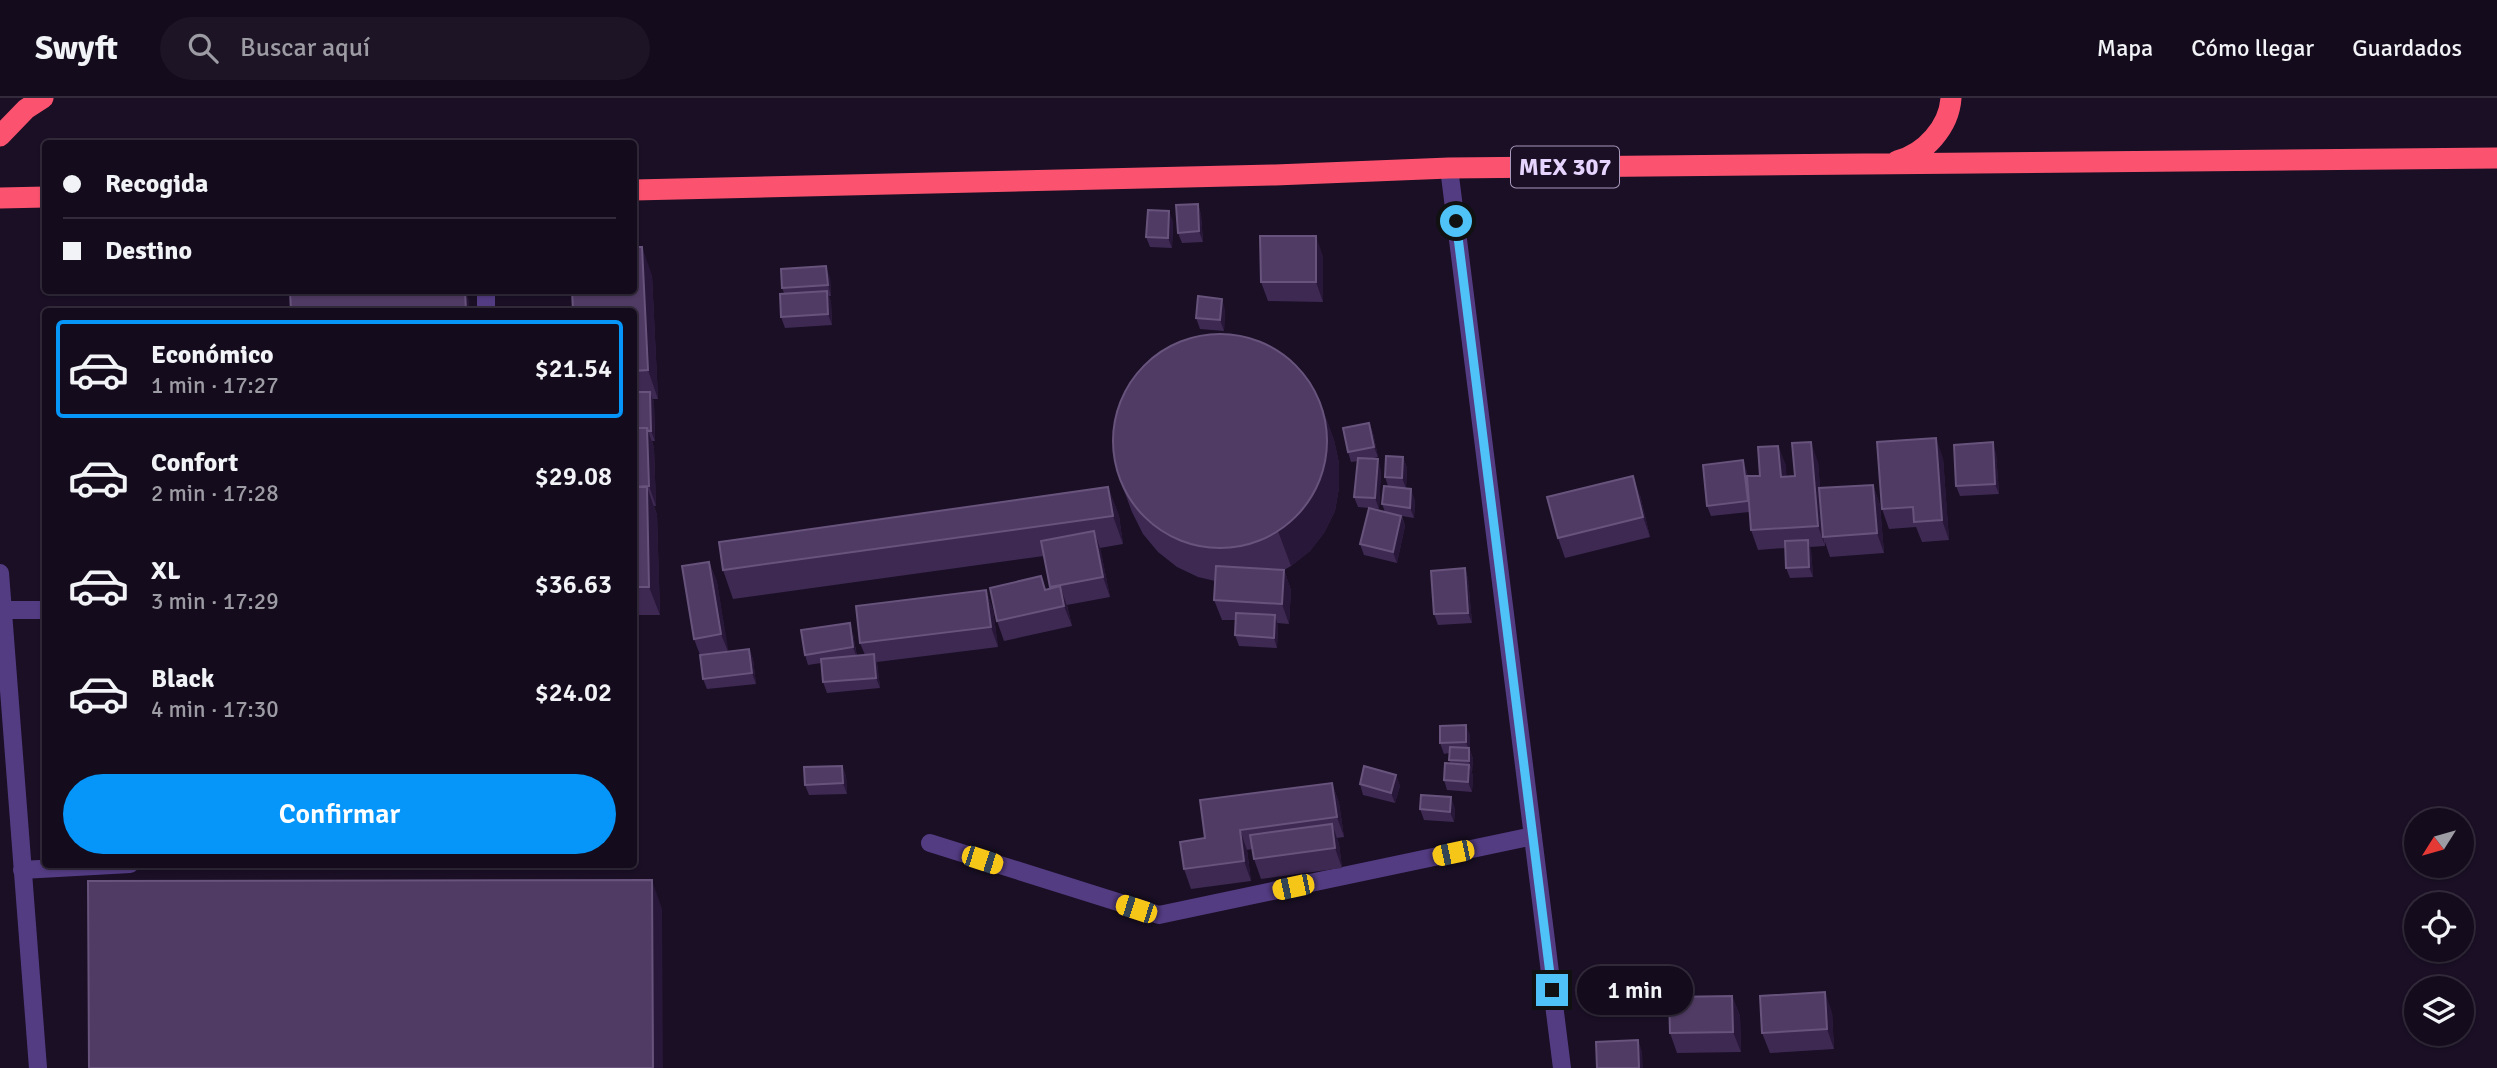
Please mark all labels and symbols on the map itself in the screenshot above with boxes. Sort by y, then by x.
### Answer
road number: MEX 307 [1511,146,1619,188]
route start [1440,205,1472,237]
north arrow [2404,808,2474,878]
car [1431,838,1476,868]
car [959,844,1006,876]
car [1271,872,1316,902]
car [1113,893,1160,925]
callout: 1 min [1576,966,1692,1015]
route end [1536,974,1568,1006]

